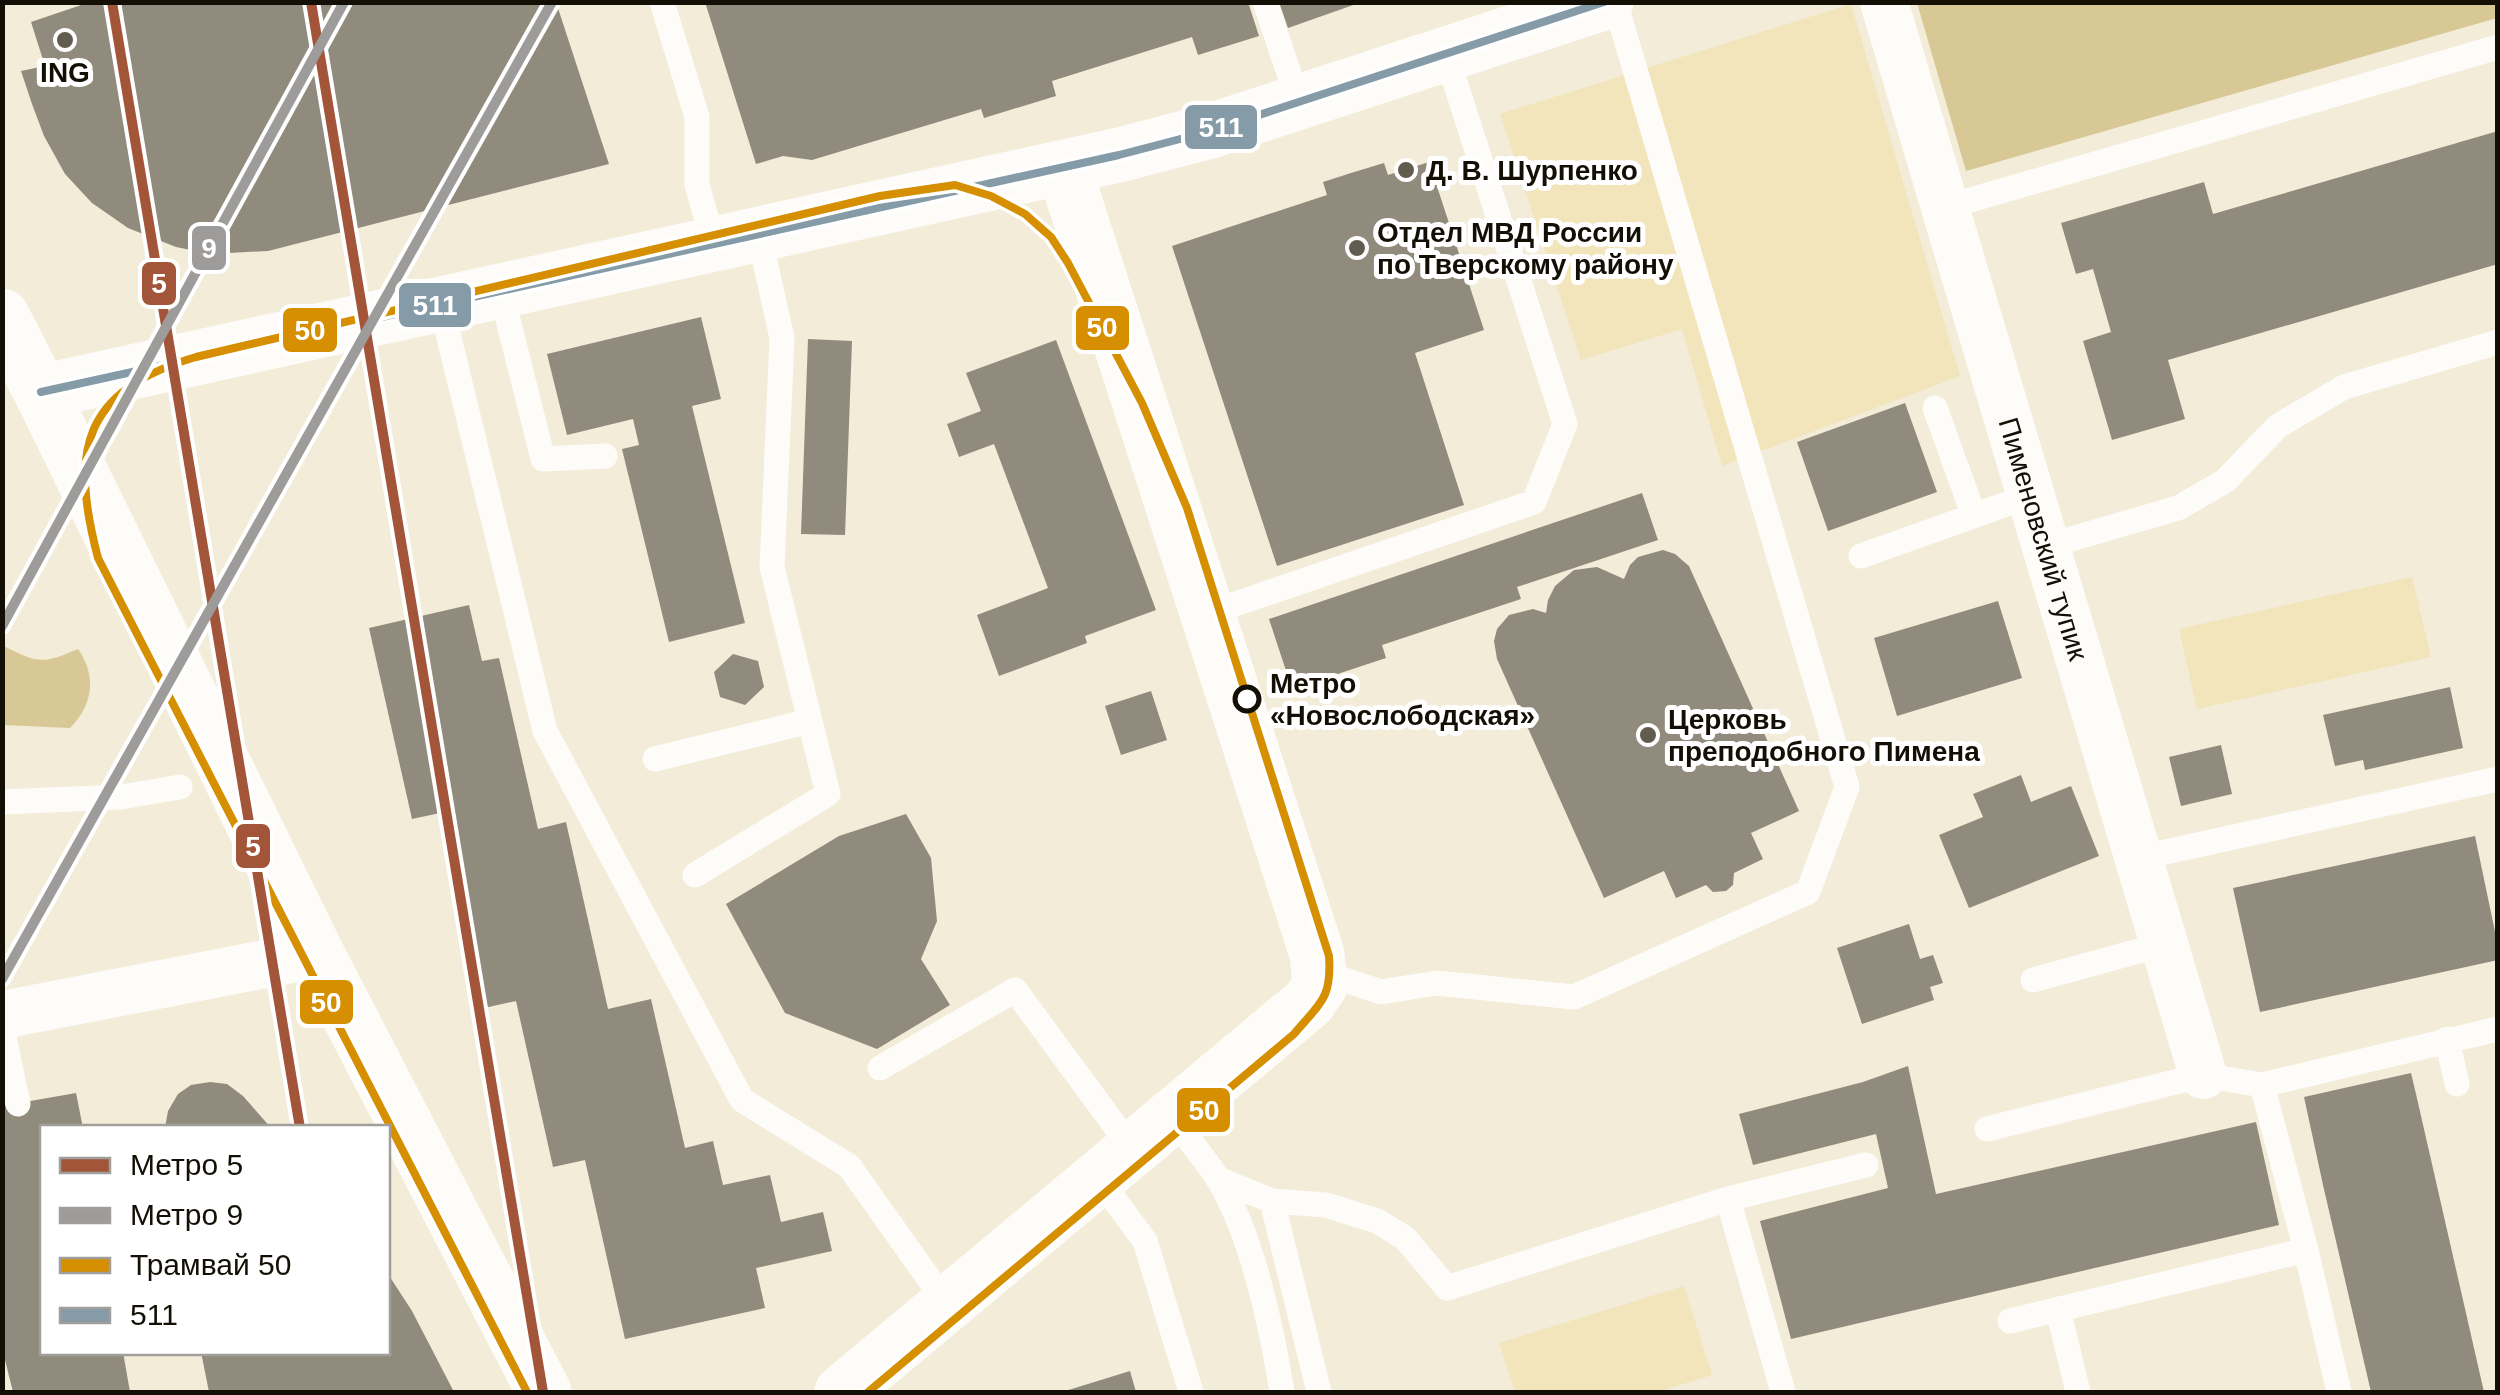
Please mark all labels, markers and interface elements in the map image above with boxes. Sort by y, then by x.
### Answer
marker: ING [54,29,76,51]
place label: ING [40,57,90,88]
line badge: 511 [1183,103,1259,151]
text: 511 [1198,112,1244,143]
place label: Д. В. Шурпенко [1426,155,1638,186]
marker: Д. В. Шурпенко [1395,159,1417,181]
place label: Отдел МВД России по Тверскому району [1377,217,1674,280]
line badge: 9 [190,224,228,272]
text: 9 [201,233,217,264]
marker: Отдел МВД России по Тверскому району [1346,237,1368,259]
line badge: 5 [140,260,178,307]
text: 5 [151,268,167,299]
line badge: 511 [397,281,473,329]
text: 511 [412,290,458,321]
line badge: 50 [1074,304,1131,352]
line badge: 50 [281,306,339,354]
text: 50 [1086,312,1118,343]
text: 50 [294,315,326,346]
street label: Пименовский тупик [1992,414,2094,665]
place label: Метро «Новослободская» [1270,668,1535,731]
marker: Метро «Новослободская» [1234,686,1260,712]
place label: Церковь преподобного Пимена [1668,704,1980,767]
marker: Церковь преподобного Пимена [1637,724,1659,746]
line badge: 5 [234,822,272,870]
text: 5 [245,831,261,862]
line badge: 50 [298,978,355,1026]
text: 50 [310,987,342,1018]
line badge: 50 [1175,1086,1232,1134]
text: 50 [1188,1095,1220,1126]
legend [40,1125,390,1355]
text: Метро 5 [130,1148,243,1181]
text: Метро 9 [130,1198,243,1231]
text: Трамвай 50 [130,1248,291,1281]
text: 511 [130,1298,178,1331]

